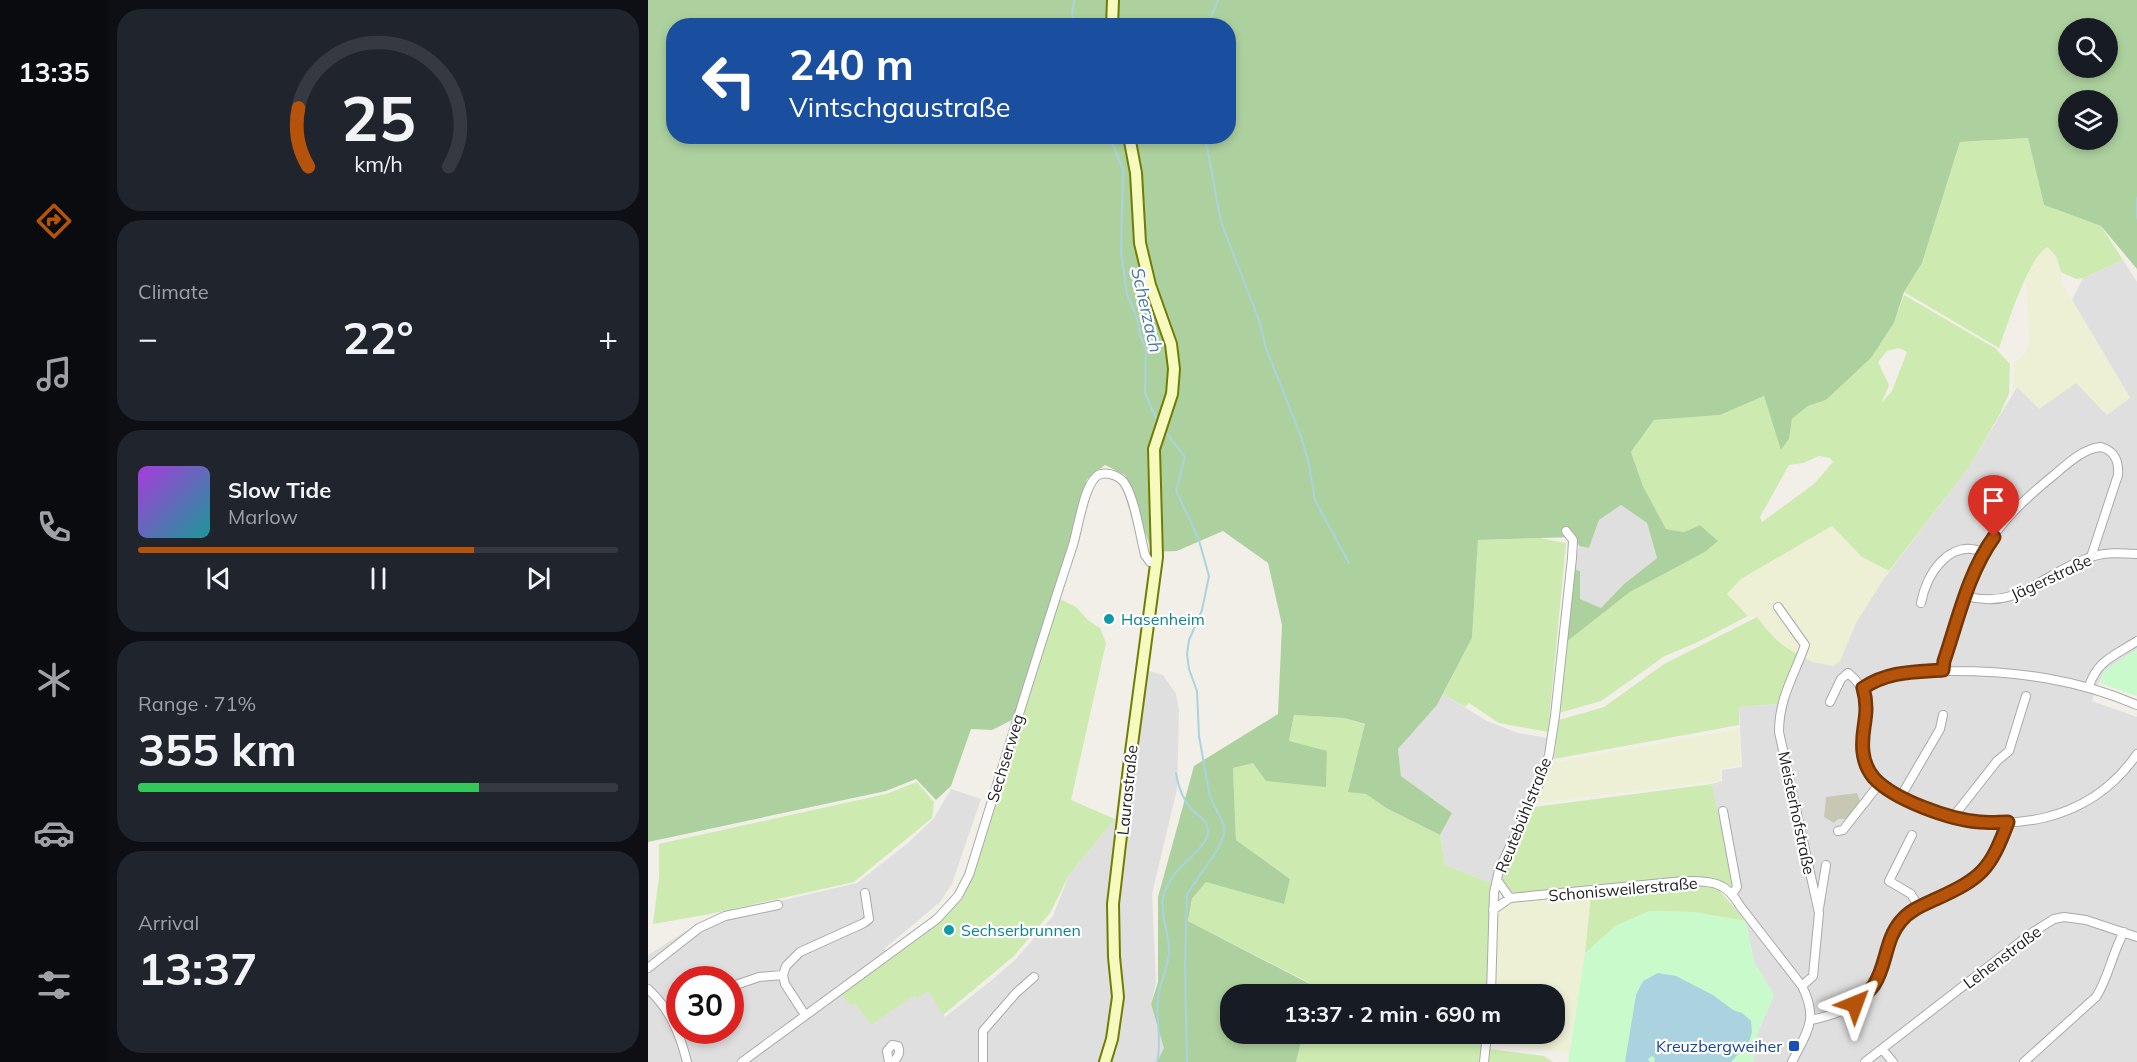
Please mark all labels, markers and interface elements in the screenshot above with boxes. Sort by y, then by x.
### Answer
map controls [2058,18,2118,150]
button: search [2058,18,2118,78]
text: 240 m [789,38,914,91]
icon: left [690,42,768,120]
text: 13:35 [18,55,90,89]
text: 25 [341,78,415,157]
text: Vintschgaustraße [789,90,1011,124]
button: layers [2058,90,2118,150]
text: km/h [354,150,402,177]
icon: directions [33,200,75,242]
water label: Scherzach [1126,265,1168,355]
text: Climate [138,279,209,304]
text: 22° [342,309,414,365]
text: − [138,317,158,358]
text: + [598,317,618,358]
icon: music [33,353,75,395]
pin [1968,475,2019,537]
text: Slow Tide [228,476,331,504]
icon: arrive [1977,484,2010,517]
text: Marlow [228,504,298,529]
icon: phone [33,506,75,548]
street label: Jägerstraße [2008,550,2094,604]
icon: previous [202,562,235,595]
icon: pause [362,562,395,595]
icon: next [522,562,555,595]
place label: Hasenheim [1121,609,1205,629]
marker: Hasenheim [1102,612,1116,626]
icon: climate [33,659,75,701]
text: Range · 71% [138,691,256,716]
street label: Sechserweg [982,712,1028,804]
text: 355 km [138,721,297,777]
street label: Laurastraße [1112,744,1142,836]
street label: Meisterhofstraße [1774,750,1820,876]
street label: Reutebühlstraße [1491,754,1555,876]
icon: car [33,812,75,854]
street label: Schonisweilerstraße [1548,873,1698,905]
text: Arrival [138,910,199,935]
place label: Sechserbrunnen [961,920,1081,940]
street label: Lehenstraße [1959,921,2045,993]
marker: Sechserbrunnen [942,923,956,937]
text: 13:37 [138,940,257,996]
icon: filters [33,964,75,1006]
speed limit sign: 30 [666,966,744,1044]
position arrow [1823,972,1887,1036]
text: 13:37 · 2 min · 690 m [1284,1000,1501,1028]
place label: Kreuzbergweiher [1656,1036,1782,1056]
marker: Kreuzbergweiher [1787,1039,1801,1053]

